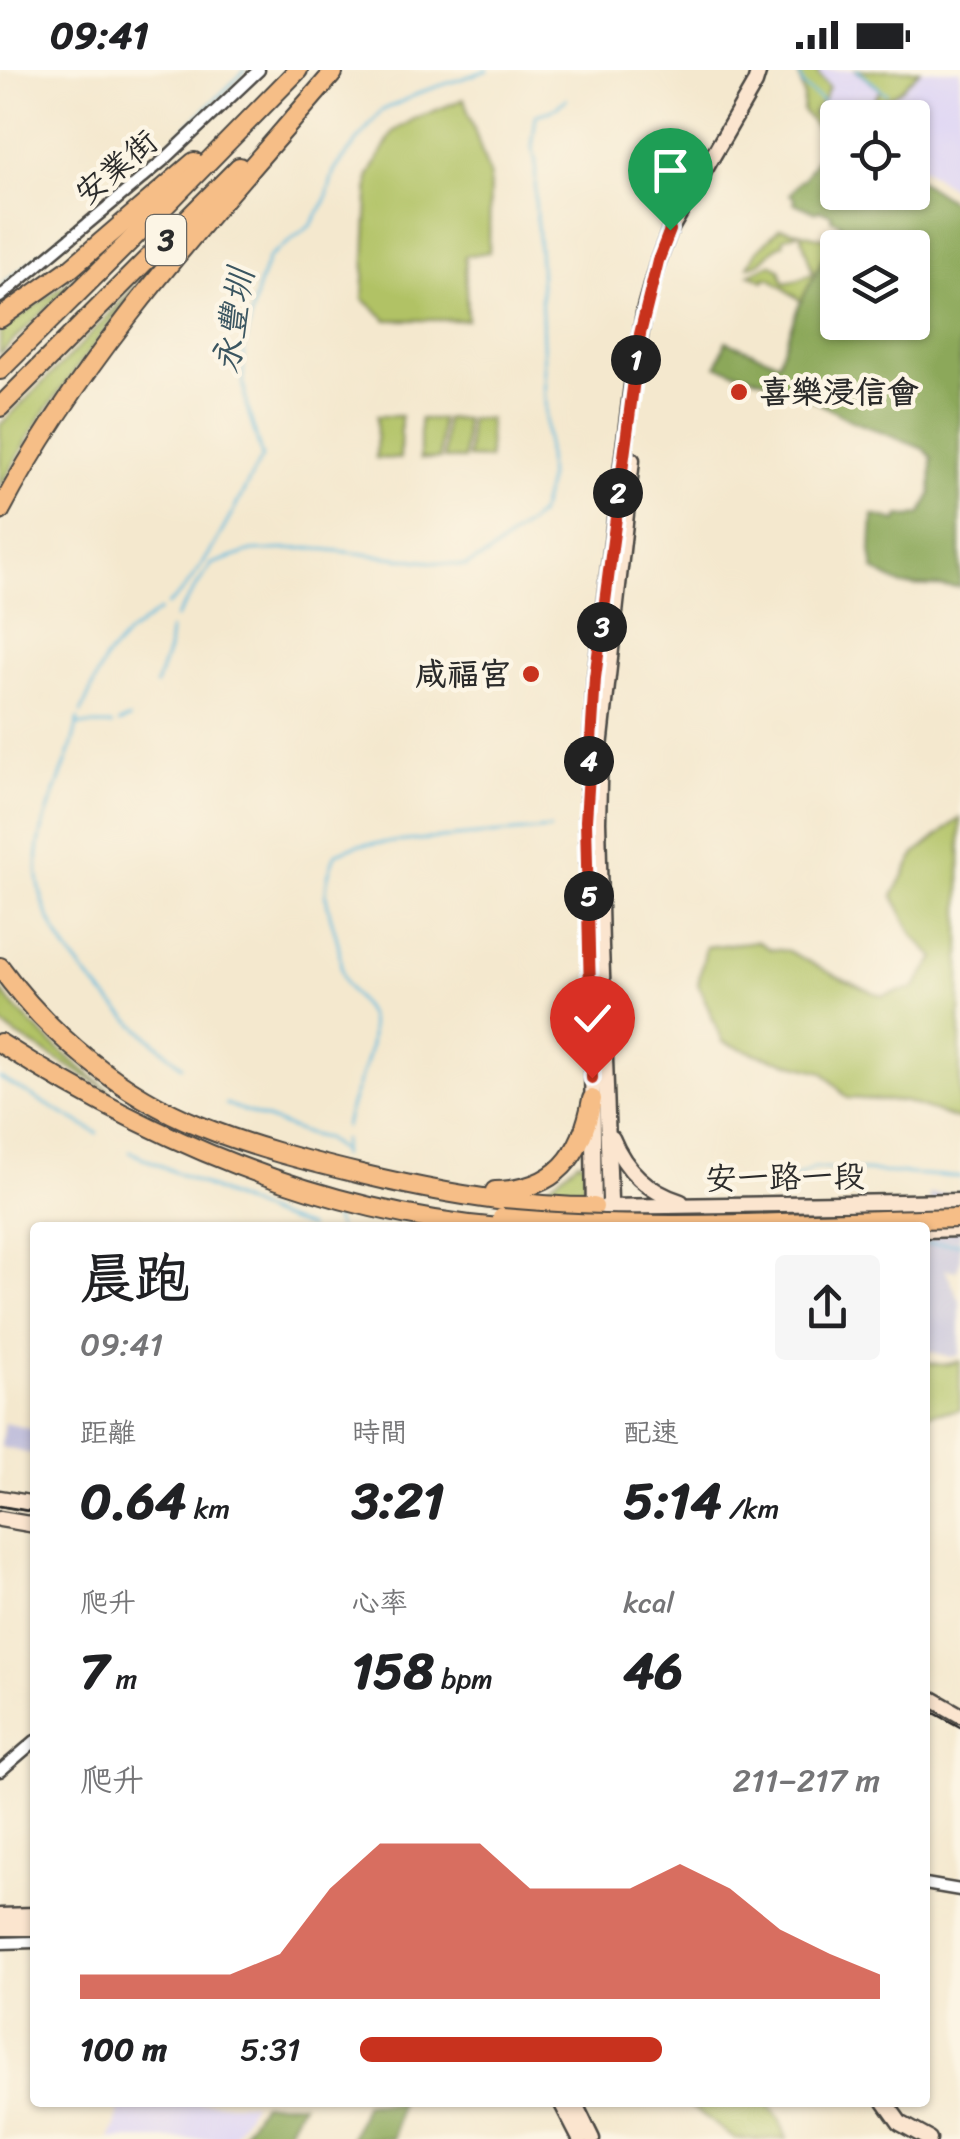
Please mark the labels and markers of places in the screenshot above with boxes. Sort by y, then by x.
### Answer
pin [628,128,713,231]
pin: 1 [611,335,661,385]
place label: 喜樂浸信會 [759,364,919,421]
marker: 喜樂浸信會 [728,381,750,403]
pin: 2 [593,468,643,518]
pin: 3 [577,602,627,652]
place label: 咸福宮 [415,646,511,703]
marker: 咸福宮 [520,663,542,685]
pin: 4 [564,736,614,786]
pin: 5 [564,871,614,921]
pin [550,976,635,1079]

